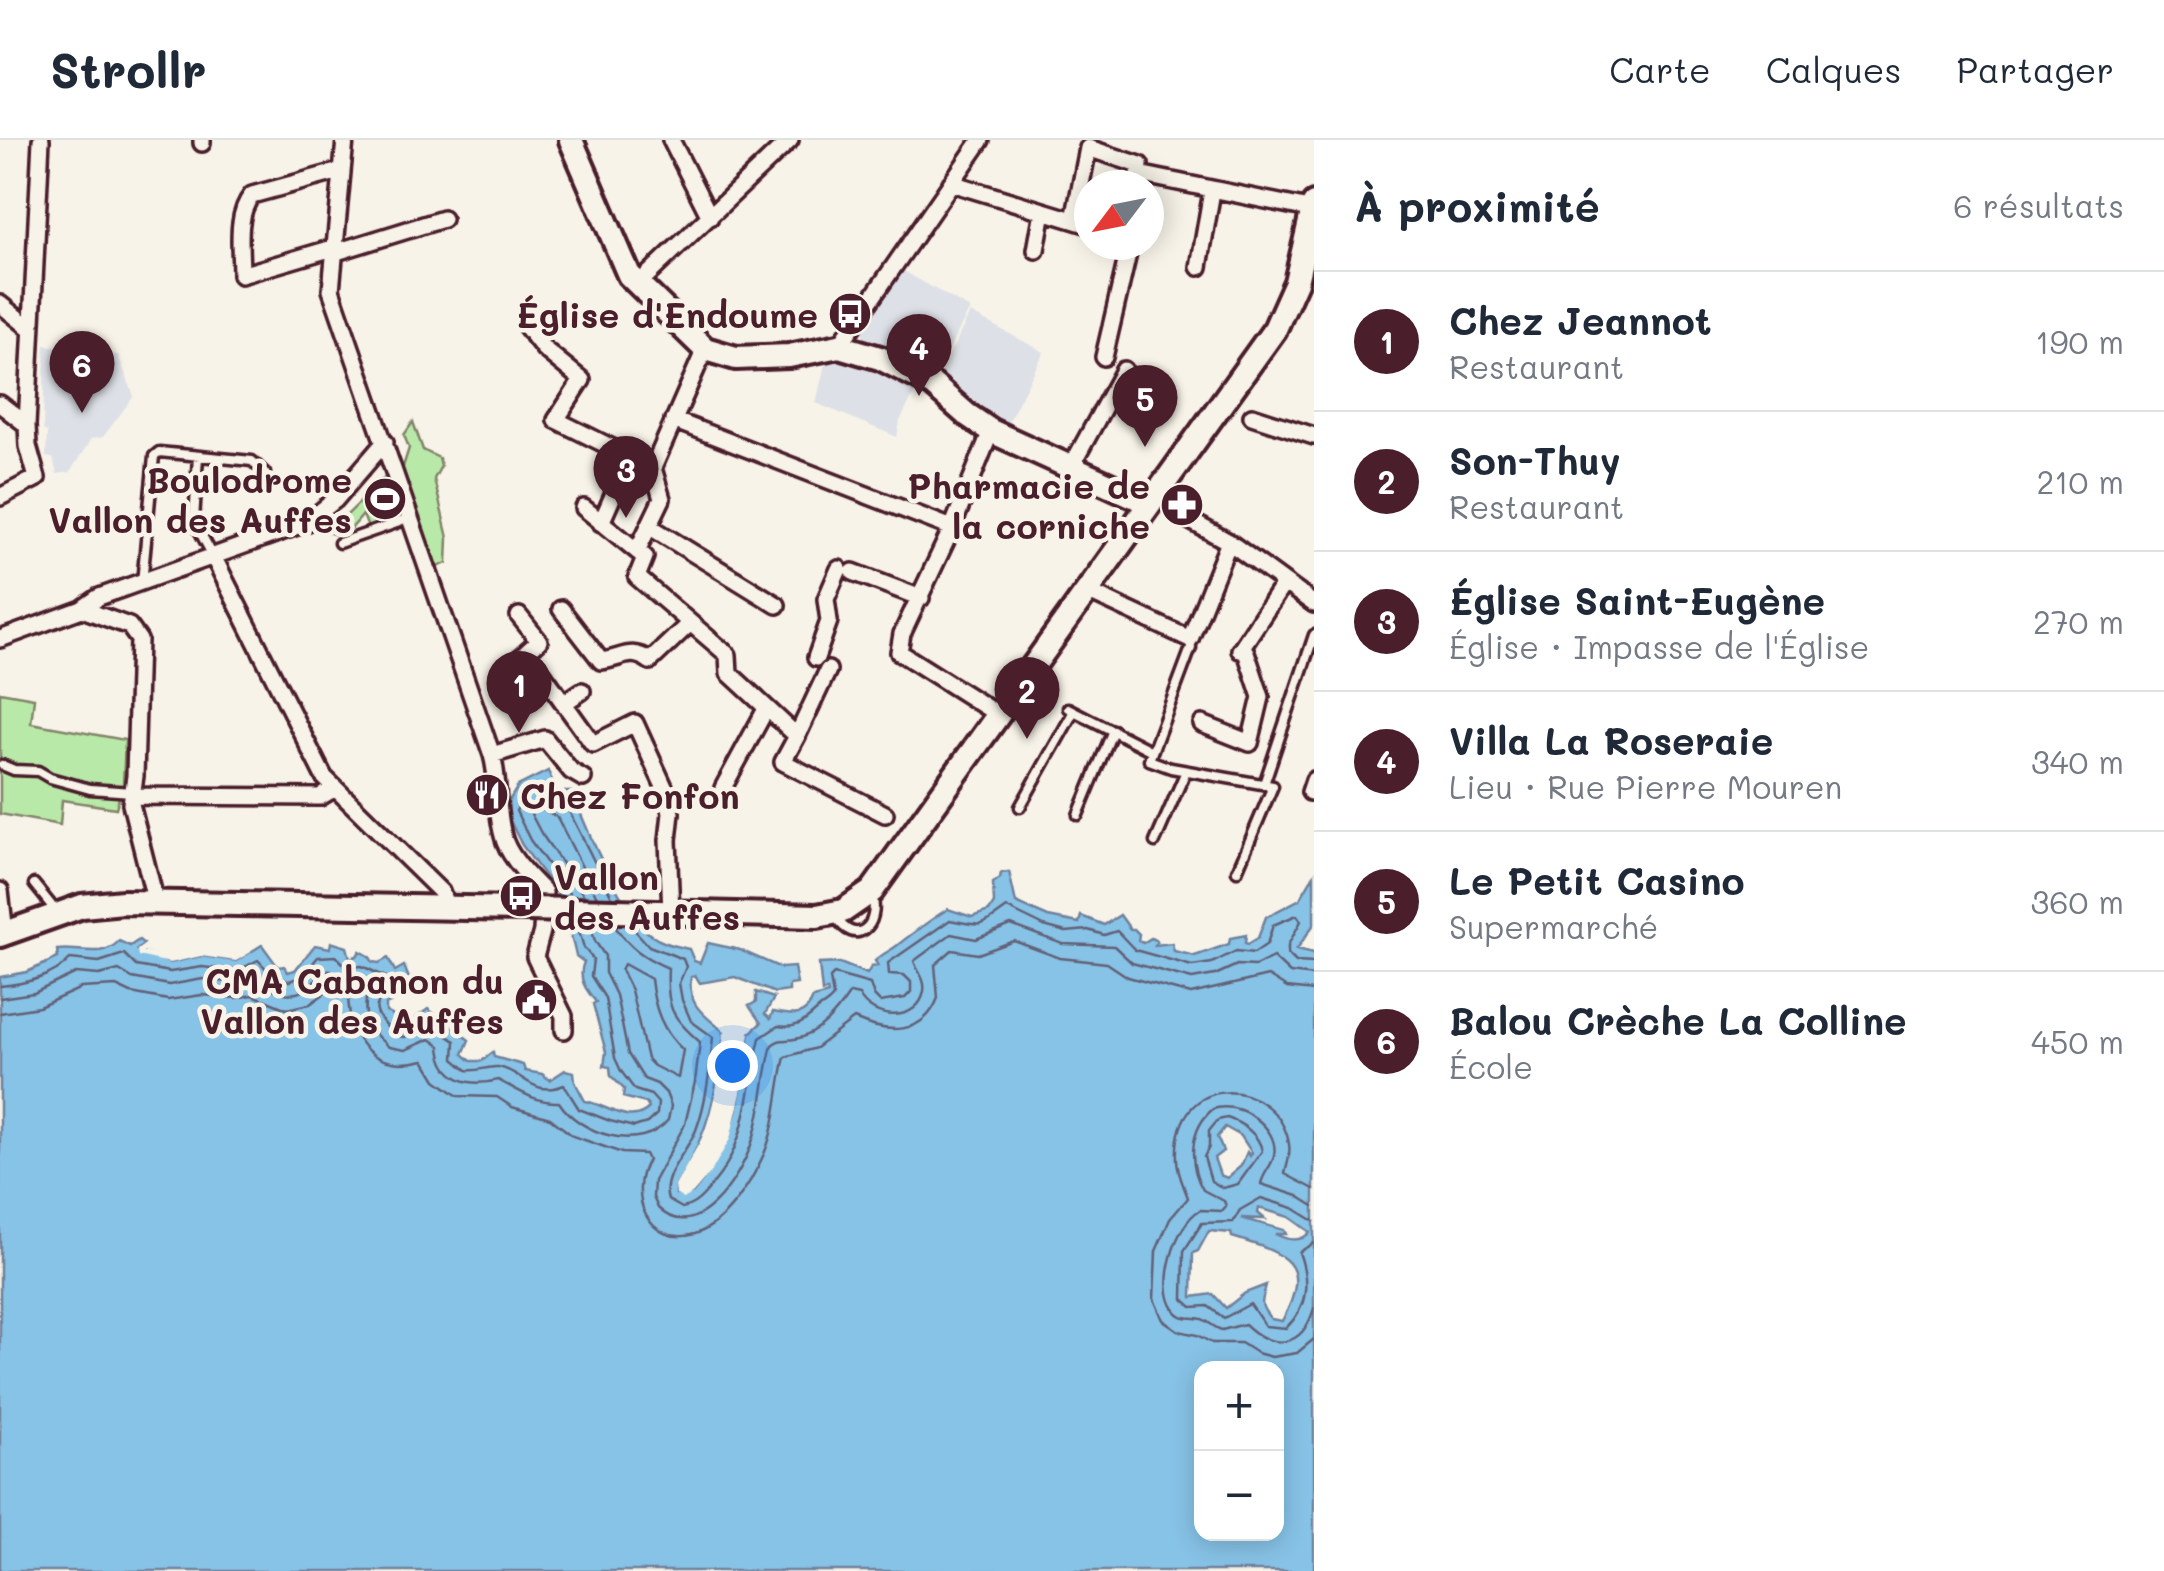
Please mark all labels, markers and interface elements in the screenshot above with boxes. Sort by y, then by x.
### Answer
text: Strollr [50,38,206,100]
text: Carte [1609,46,1711,92]
text: Calques [1766,46,1901,92]
text: Partager [1956,46,2114,92]
north arrow [1074,170,1164,260]
text: À proximité [1354,178,1600,233]
text: 6 résultats [1953,184,2124,226]
place label: Église d'Endoume [516,291,818,337]
bus stop icon: Église d'Endoume [827,291,873,337]
text: Chez Jeannot [1449,295,1712,345]
pin: 4 [886,314,952,396]
text: 1 [1379,320,1394,362]
text: 190 m [2035,320,2124,362]
pin: 6 [49,330,114,413]
text: Restaurant [1449,345,1624,387]
pin: 5 [1112,364,1178,447]
text: Son-Thuy [1449,435,1621,485]
pin: 3 [594,436,658,518]
place label: Boulodrome Vallon des Auffes [48,456,352,542]
text: 2 [1378,460,1395,502]
text: 210 m [2036,460,2124,502]
place label: Pharmacie de la corniche [908,462,1150,548]
sports icon: Boulodrome Vallon des Auffes [362,476,408,522]
pharmacy icon: Pharmacie de la corniche [1159,482,1205,528]
text: Restaurant [1449,485,1624,527]
text: Église Saint-Eugène [1449,575,1825,625]
text: 3 [1377,600,1396,642]
text: 270 m [2033,600,2124,642]
text: Église · Impasse de l'Église [1449,625,1869,667]
pin: 1 [486,650,552,733]
pin: 2 [994,656,1060,739]
text: Villa La Roseraie [1449,715,1773,765]
text: 4 [1376,740,1397,782]
text: 340 m [2031,740,2124,782]
text: Lieu · Rue Pierre Mouren [1449,765,1842,807]
restaurant icon: Chez Fonfon [464,772,510,818]
place label: Chez Fonfon [520,772,740,818]
place label: Vallon des Auffes [554,853,740,939]
text: Le Petit Casino [1449,855,1745,905]
bus stop icon: Vallon des Auffes [498,873,544,919]
text: 5 [1377,880,1396,922]
text: 360 m [2030,880,2124,922]
text: Supermarché [1449,905,1658,947]
place label: CMA Cabanon du Vallon des Auffes [200,957,504,1043]
public building icon: CMA Cabanon du Vallon des Auffes [513,977,559,1023]
text: Balou Crèche La Colline [1449,995,1907,1045]
text: 6 [1377,1020,1396,1062]
text: 450 m [2031,1020,2124,1062]
your location [707,1040,758,1091]
text: École [1449,1045,1533,1087]
map controls [1194,1361,1284,1541]
button: + [1194,1361,1284,1451]
button: − [1194,1451,1284,1541]

